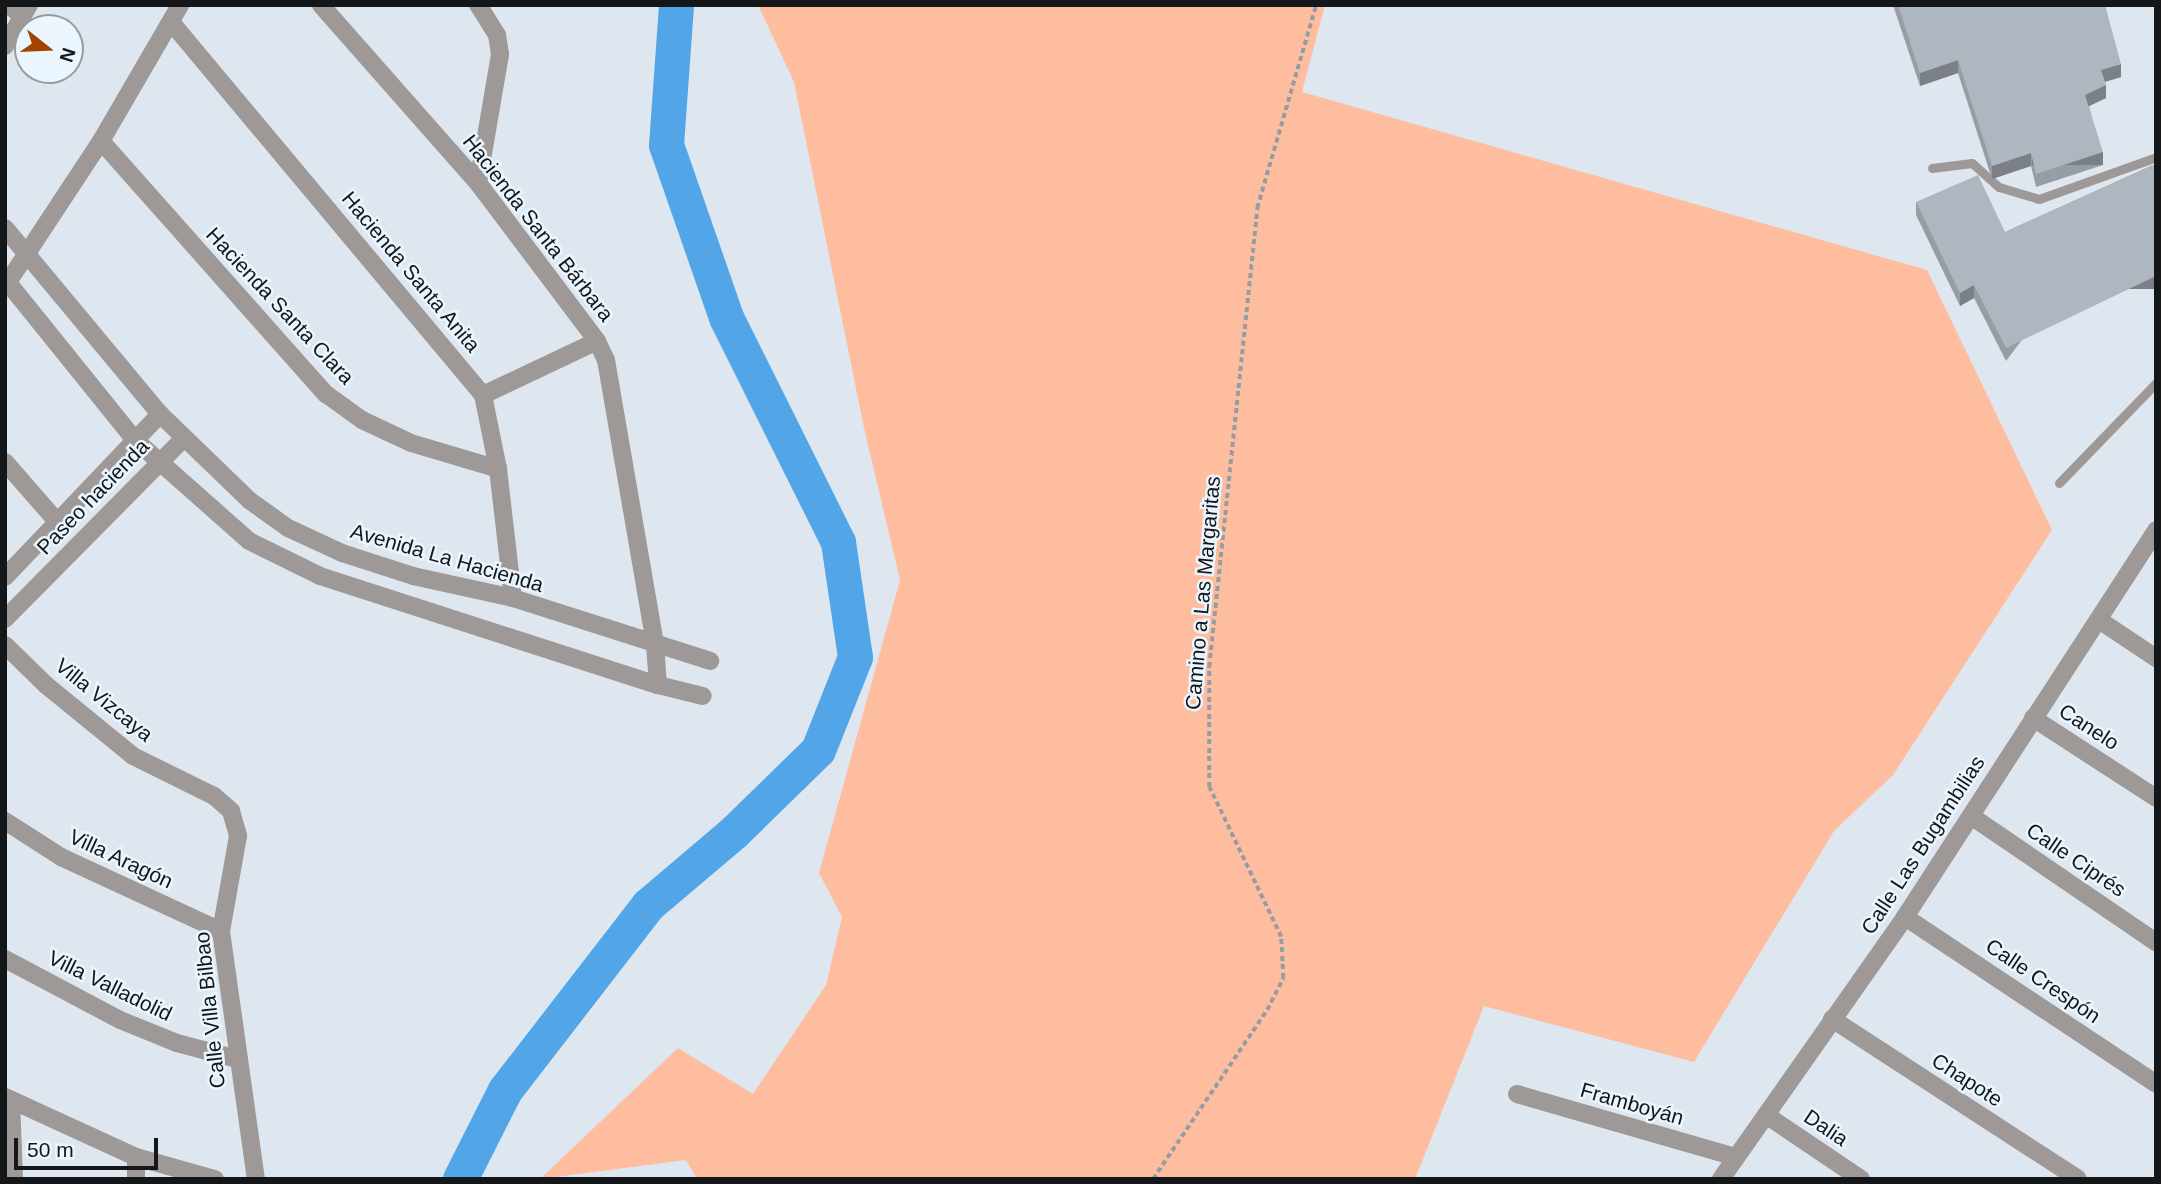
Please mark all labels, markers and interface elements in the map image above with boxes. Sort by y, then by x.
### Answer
north arrow [14,14,84,84]
text: N [55,45,80,65]
street label: Hacienda Santa Bárbara [457,130,619,326]
street label: Hacienda Santa Anita [336,186,486,358]
street label: Hacienda Santa Clara [201,222,359,390]
street label: Paseo hacienda [32,434,154,560]
street label: Camino a Las Margaritas [1180,475,1226,711]
street label: Avenida La Hacienda [348,518,546,598]
street label: Villa Vizcaya [50,653,158,747]
street label: Canelo [2054,698,2124,756]
street label: Calle Las Bugambilias [1856,751,1990,939]
street label: Calle Ciprés [2022,818,2130,902]
street label: Villa Aragón [65,824,177,894]
street label: Calle Villa Bilbao [189,931,231,1089]
street label: Calle Crespón [1981,933,2105,1029]
street label: Villa Valladolid [44,945,176,1027]
street label: Chapote [1927,1048,2007,1112]
street label: Framboyán [1577,1077,1687,1131]
street label: Dalia [1799,1104,1853,1152]
scale bar [18,1124,161,1168]
text: 50 m [27,1138,74,1161]

